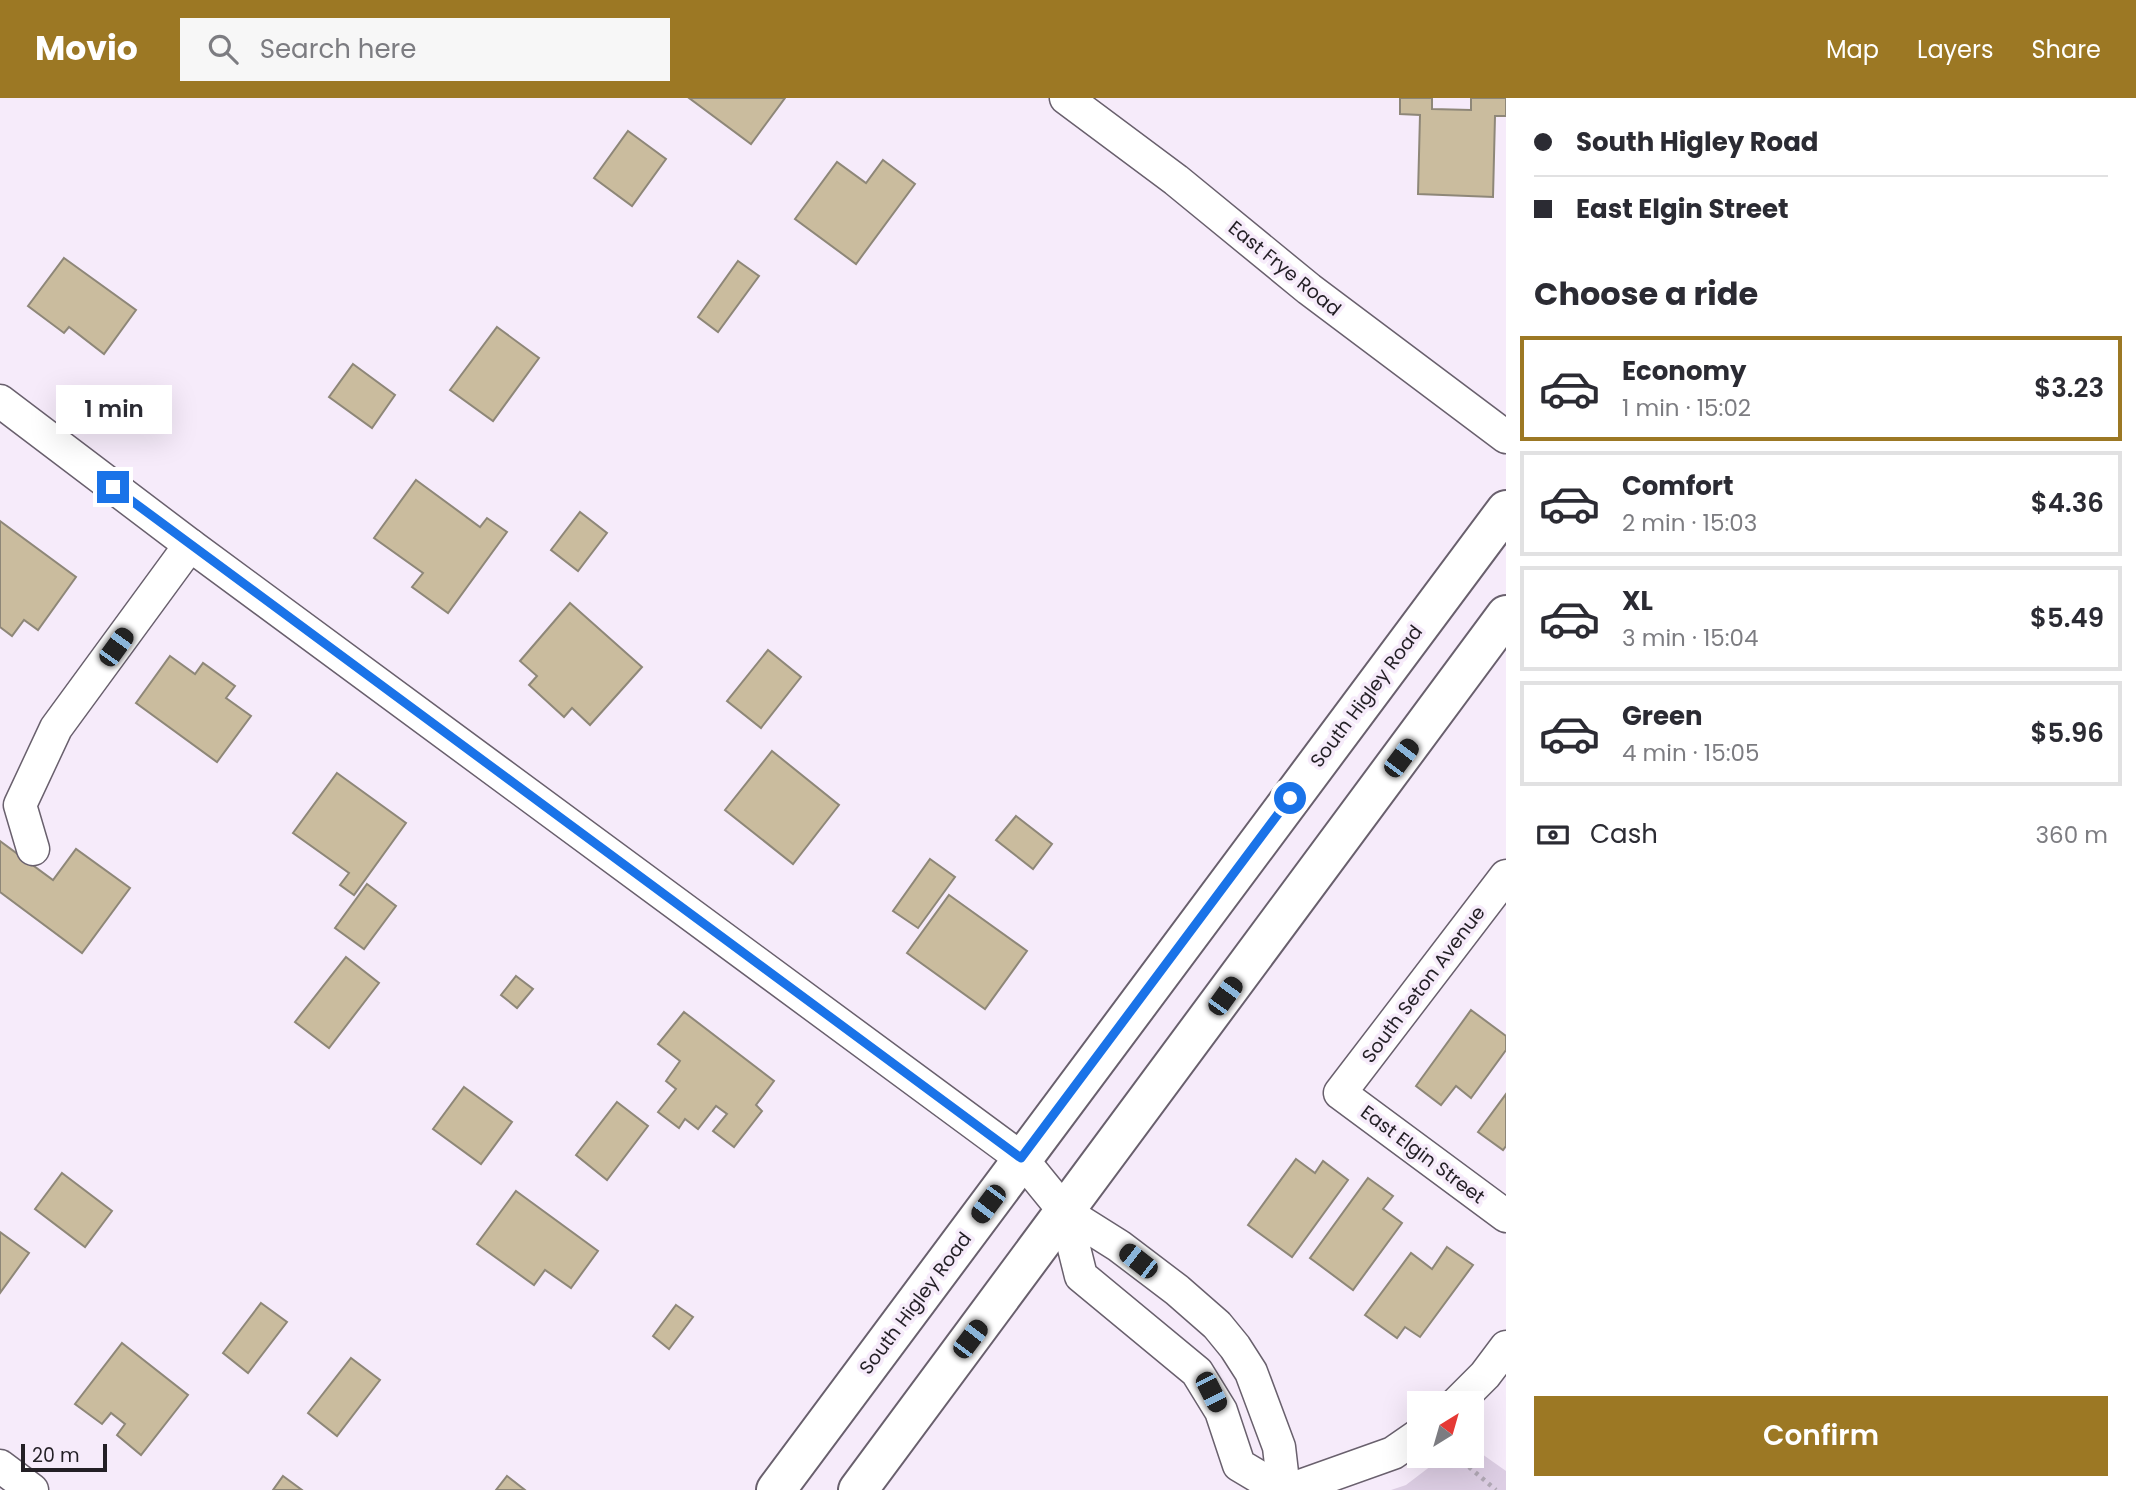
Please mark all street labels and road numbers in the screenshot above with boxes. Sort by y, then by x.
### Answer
street label: East Frye Road [1223,214,1347,322]
street label: South Higley Road [1304,620,1429,773]
street label: South Seton Avenue [1355,900,1491,1068]
street label: East Elgin Street [1355,1099,1491,1210]
street label: South Higley Road [853,1227,978,1380]

